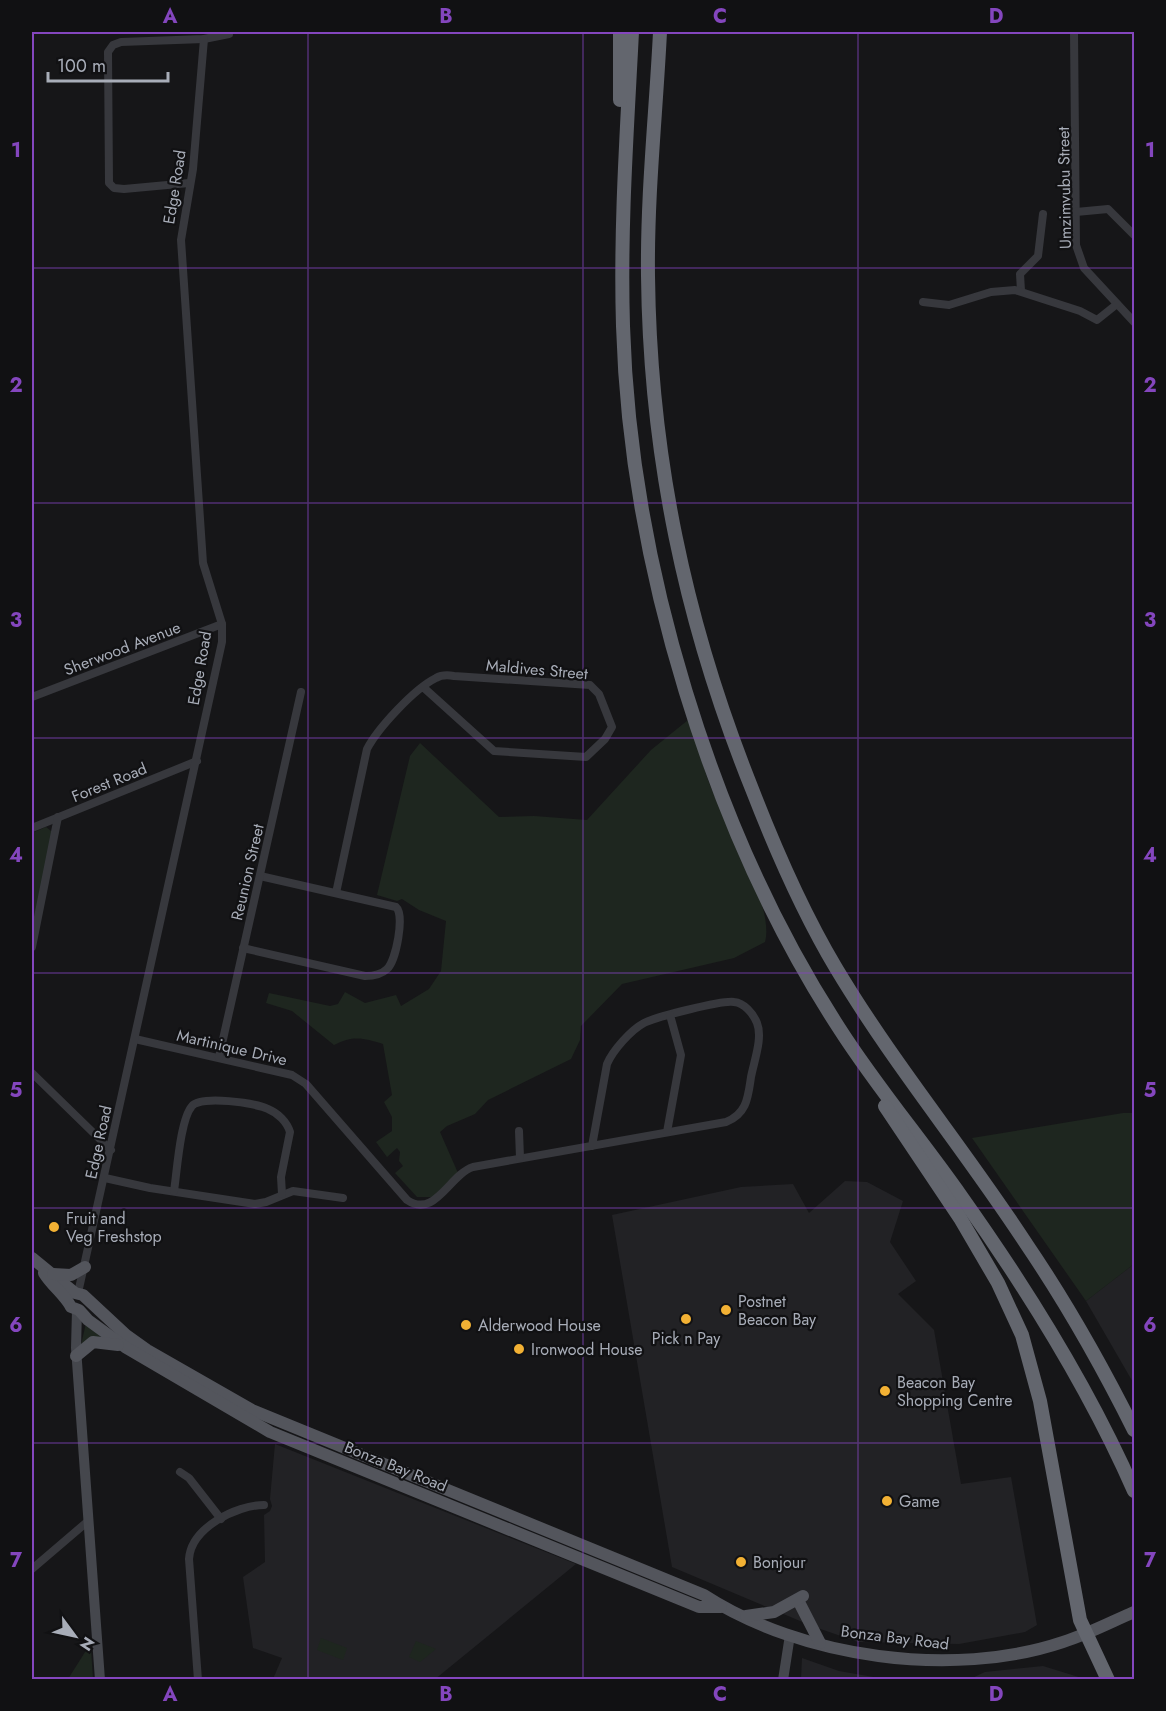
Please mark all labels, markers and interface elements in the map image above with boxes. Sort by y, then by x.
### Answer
text: A [162,2,178,31]
text: B [439,2,453,31]
text: C [713,2,727,31]
text: D [989,2,1003,31]
scale bar [48,45,168,83]
text: 100 m [57,53,106,79]
street label: Umzimvubu Street [1052,126,1077,249]
text: 1 [11,136,21,165]
text: 1 [1145,136,1155,165]
street label: Edge Road [157,148,192,226]
text: 2 [9,371,23,400]
text: 2 [1143,371,1157,400]
text: 3 [10,606,22,635]
text: 3 [1144,606,1156,635]
street label: Sherwood Avenue [61,616,184,681]
street label: Edge Road [182,629,217,707]
street label: Maldives Street [485,654,589,685]
street label: Forest Road [68,757,150,808]
street label: Reunion Street [225,821,270,923]
text: 4 [9,841,23,870]
text: 4 [1143,841,1157,870]
street label: Martinique Drive [174,1024,289,1071]
text: 5 [10,1076,23,1105]
text: 5 [1144,1076,1157,1105]
street label: Edge Road [79,1103,117,1181]
place label: Fruit and Veg Freshstop [66,1207,162,1248]
marker: Fruit and Veg Freshstop [47,1220,61,1234]
place label: Postnet Beacon Bay [738,1290,817,1331]
marker: Postnet Beacon Bay [719,1303,733,1317]
text: 6 [9,1311,23,1340]
text: 6 [1143,1311,1157,1340]
marker: Pick n Pay [679,1312,693,1326]
place label: Alderwood House [478,1314,601,1337]
marker: Alderwood House [459,1318,473,1332]
place label: Pick n Pay [652,1327,721,1350]
place label: Ironwood House [531,1338,643,1361]
marker: Ironwood House [512,1342,526,1356]
place label: Beacon Bay Shopping Centre [897,1371,1013,1412]
marker: Beacon Bay Shopping Centre [878,1384,892,1398]
street label: Bonza Bay Road [341,1435,451,1498]
place label: Game [899,1490,940,1513]
marker: Game [880,1494,894,1508]
text: 7 [10,1546,23,1575]
text: 7 [1144,1546,1157,1575]
place label: Bonjour [753,1551,806,1574]
marker: Bonjour [734,1555,748,1569]
north arrow [45,1606,105,1666]
street label: Bonza Bay Road [840,1619,950,1656]
text: N [74,1632,100,1655]
text: A [162,1680,178,1709]
text: B [439,1680,453,1709]
text: C [713,1680,727,1709]
text: D [989,1680,1003,1709]

